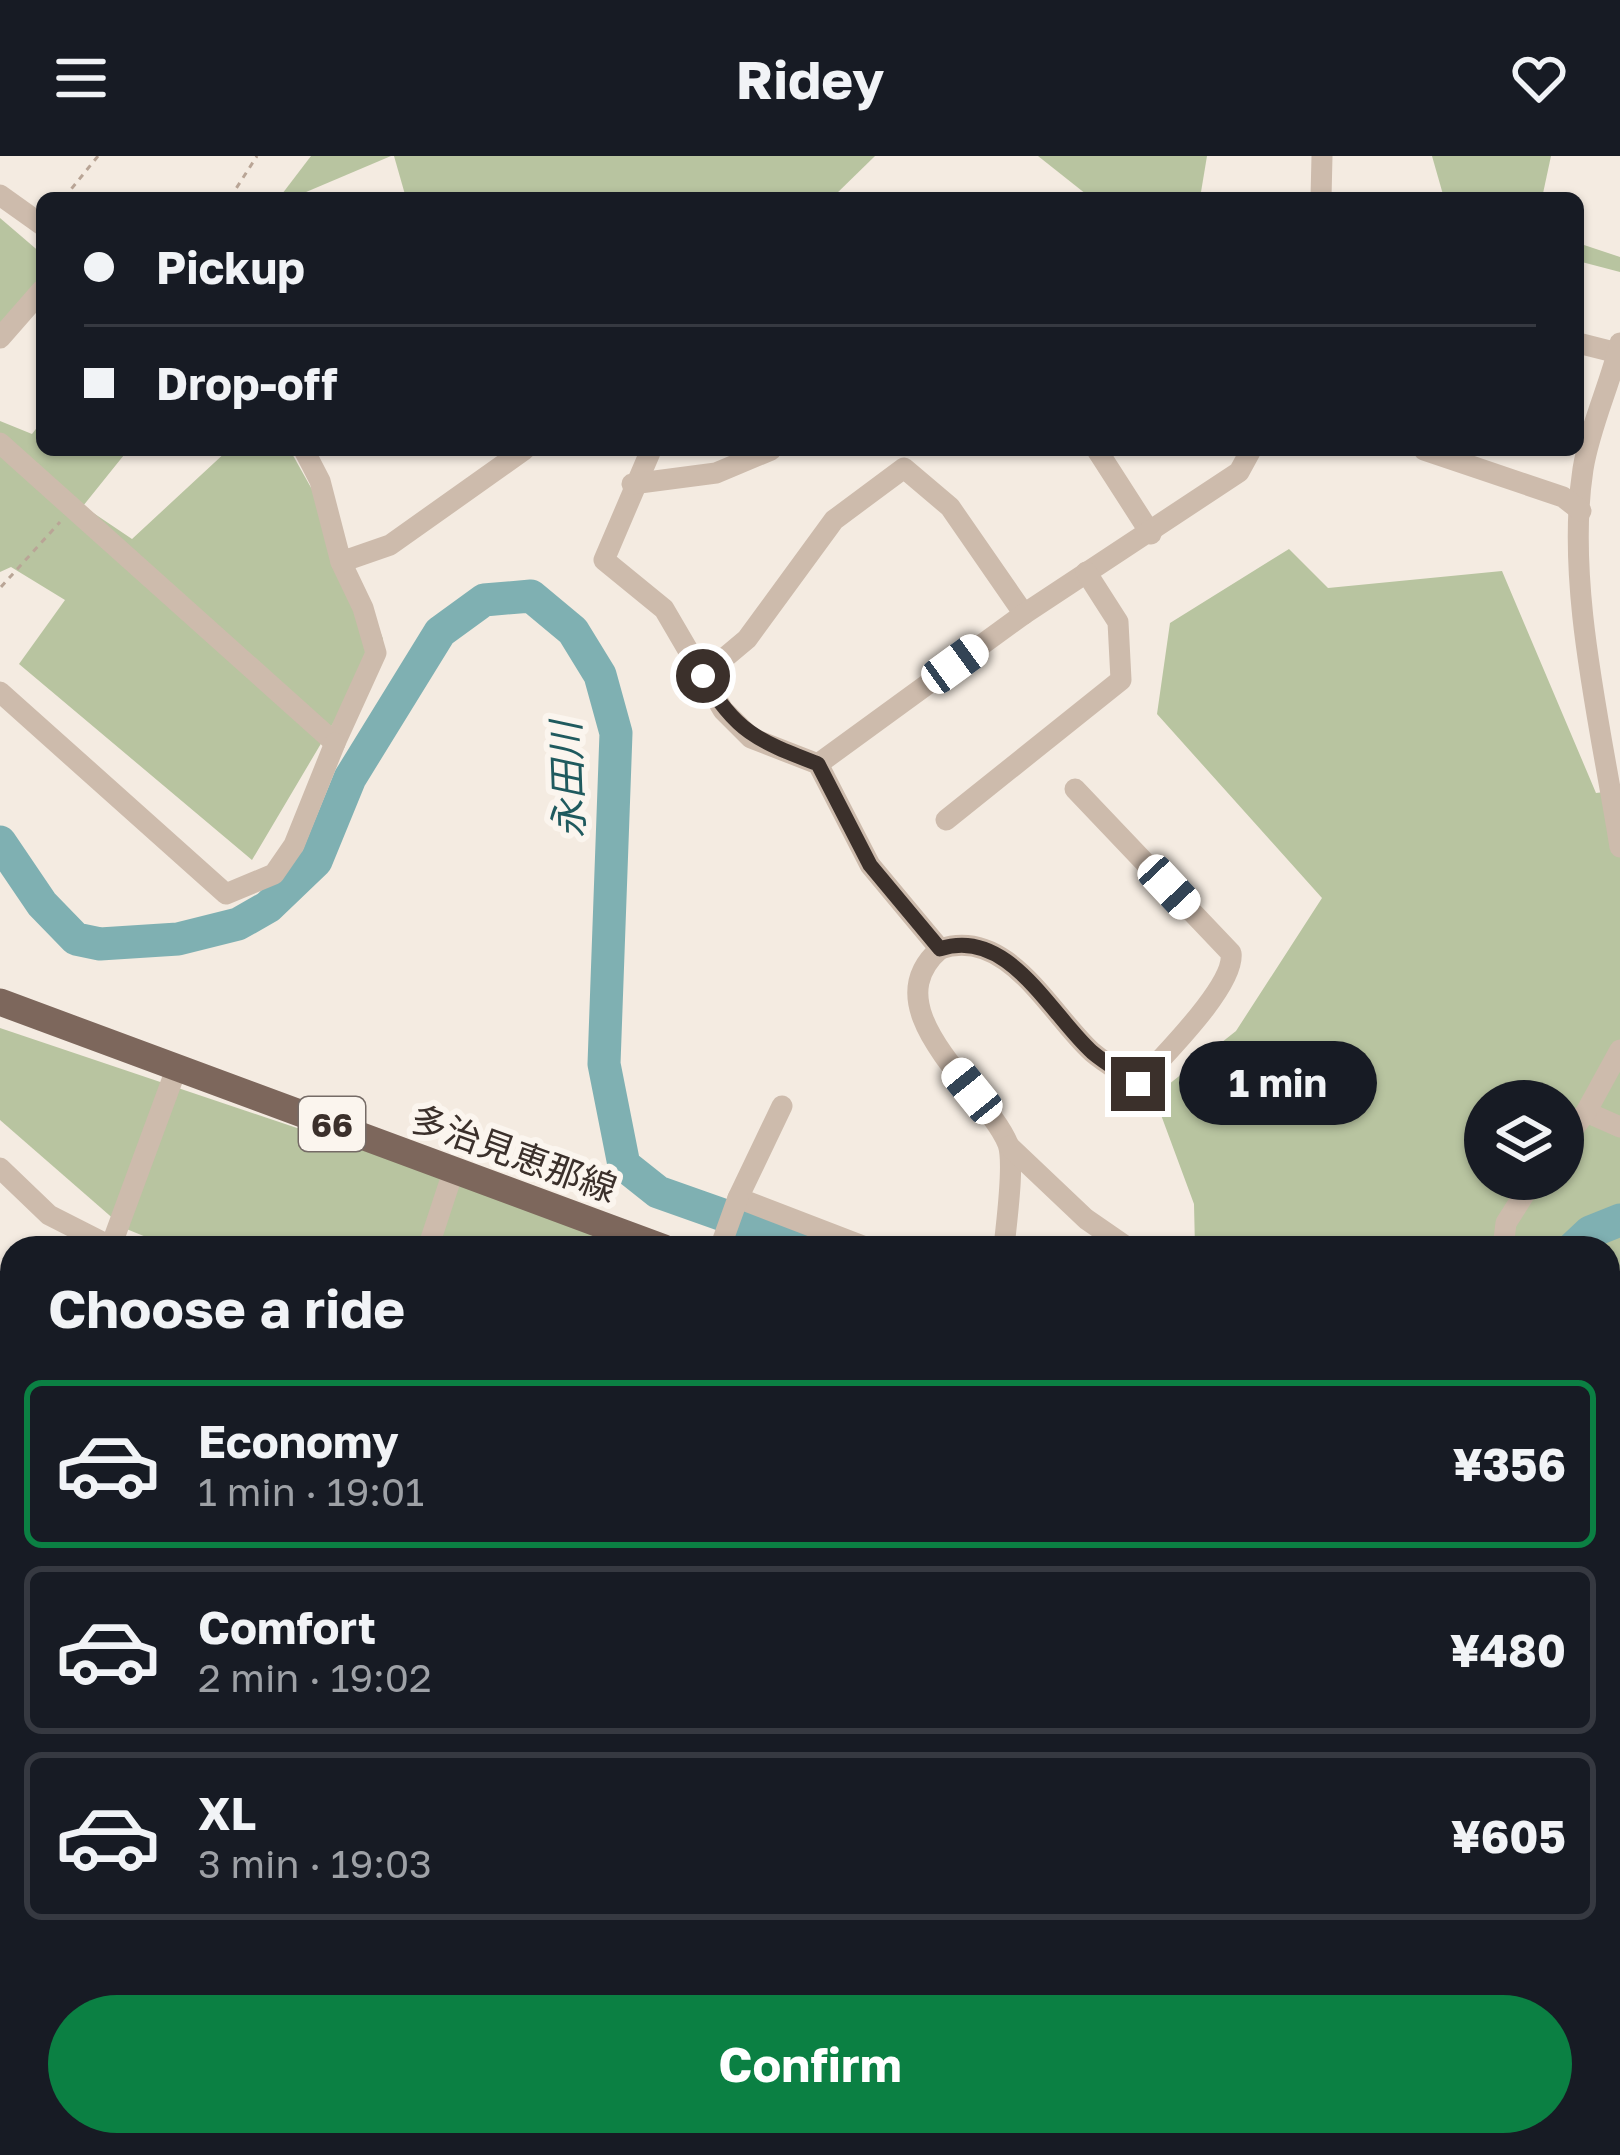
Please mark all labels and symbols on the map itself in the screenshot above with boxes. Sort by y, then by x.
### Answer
car [915,628,995,700]
route start [676,649,730,703]
water label: 永田川 [541,717,593,839]
car [1131,848,1207,926]
callout: 1 min [1180,1042,1378,1126]
car [935,1052,1009,1130]
route end [1111,1057,1165,1111]
street label: 多治見恵那線 [405,1096,623,1210]
road number: 66 [299,1097,365,1151]

